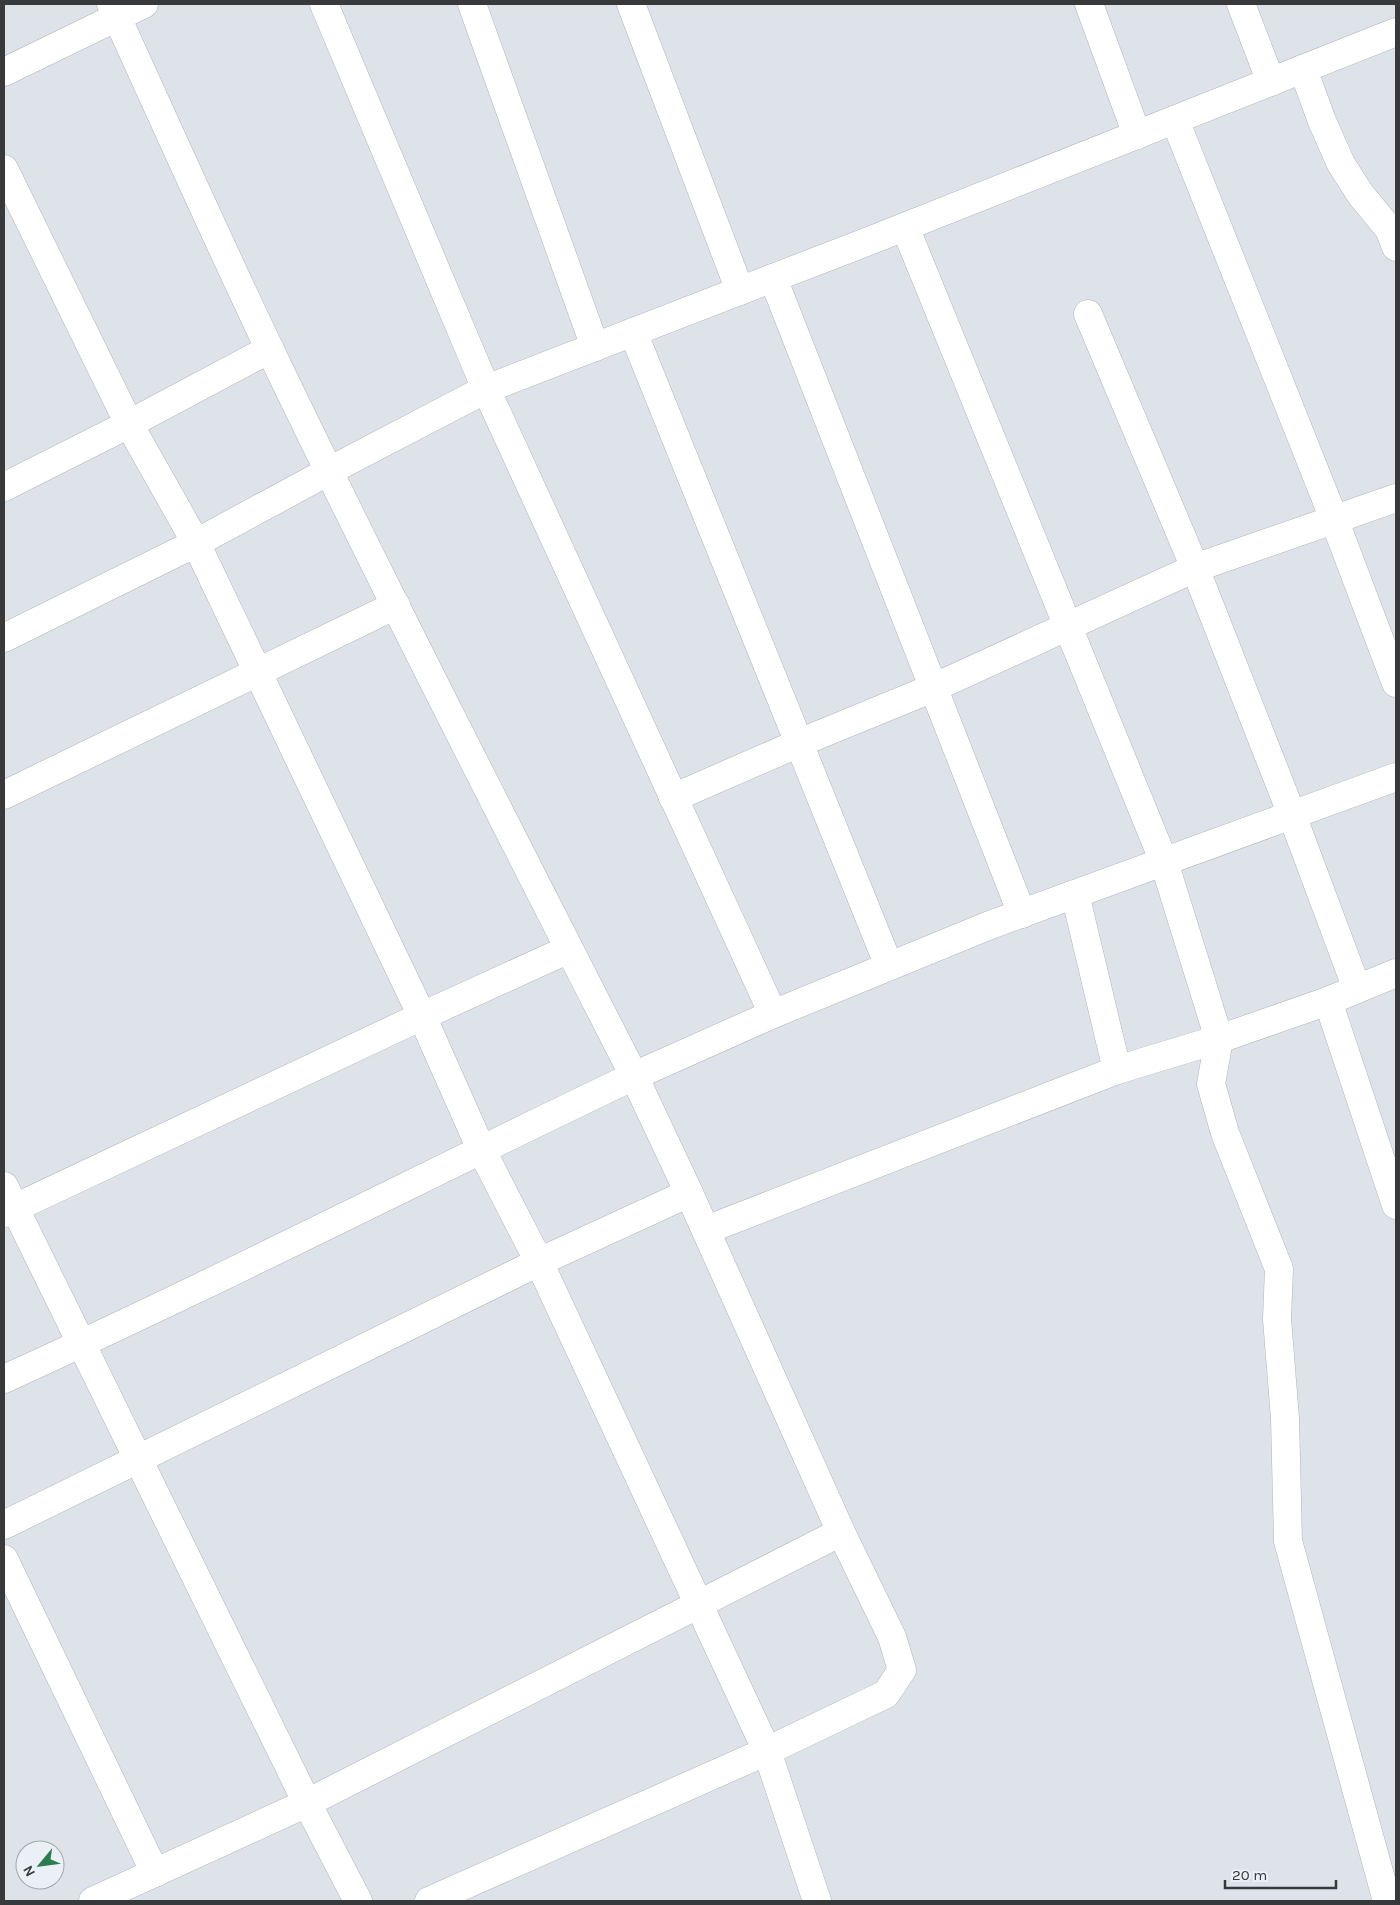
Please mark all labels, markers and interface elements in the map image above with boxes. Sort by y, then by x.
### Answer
north arrow [15,1840,65,1890]
scale bar [1225,1858,1336,1890]
text: N [19,1863,39,1880]
text: 20 m [1232,1866,1267,1884]

